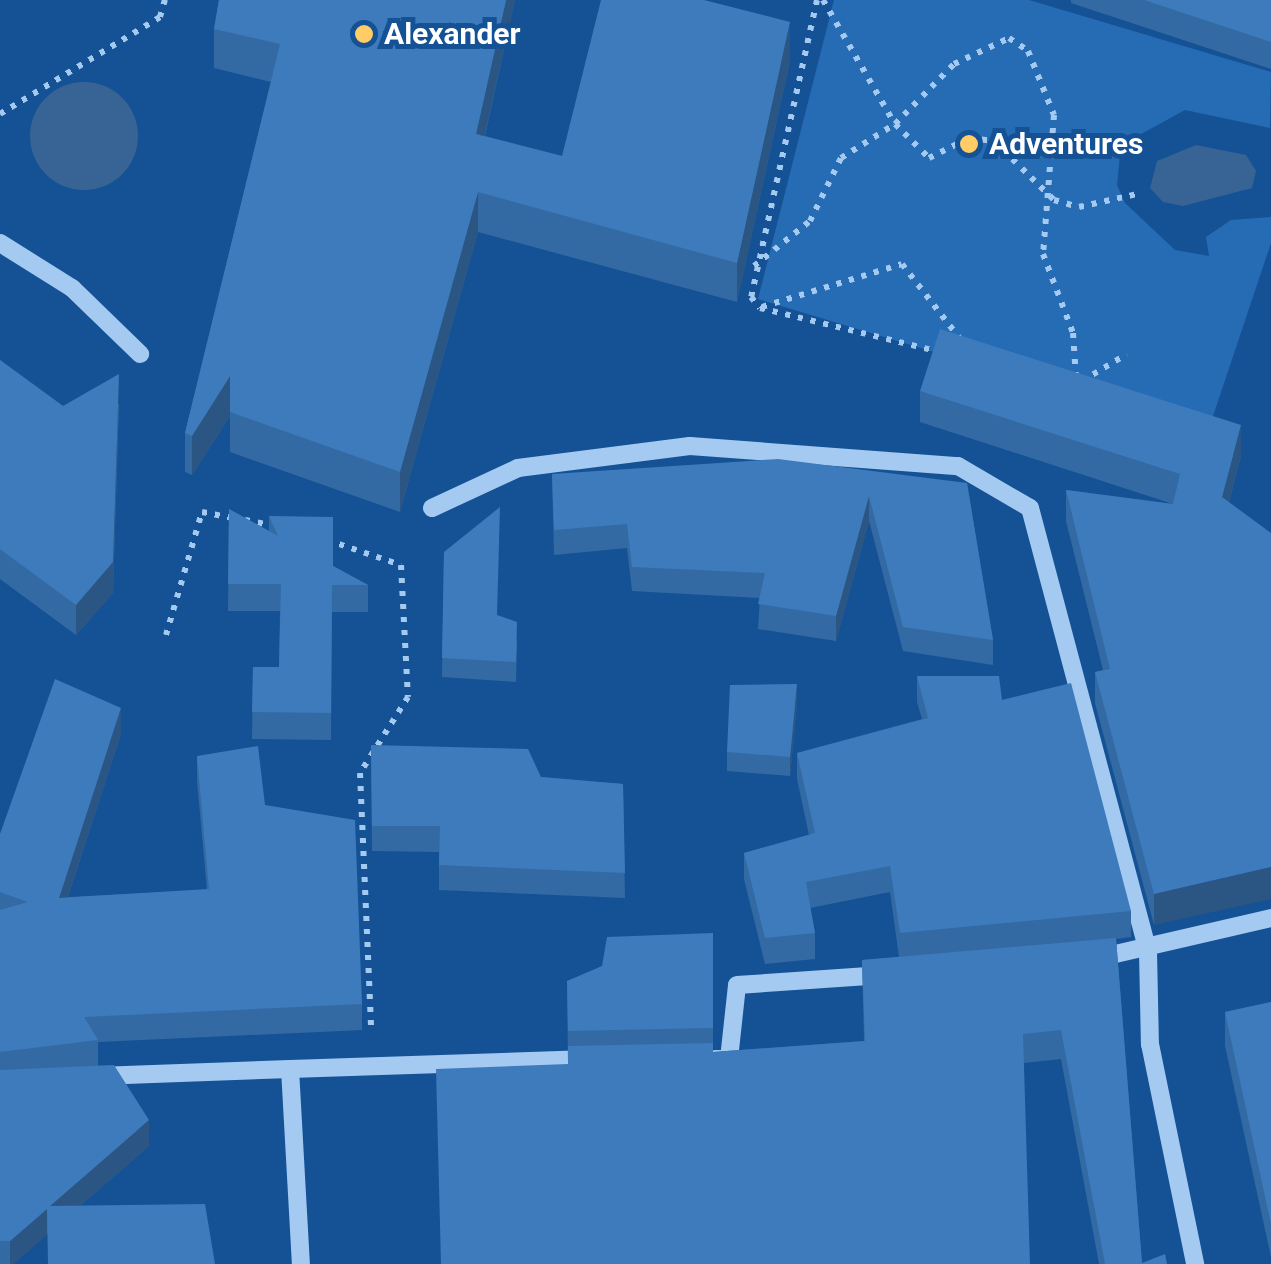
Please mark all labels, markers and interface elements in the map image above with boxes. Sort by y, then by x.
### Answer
place label: Alexander [384,16,521,52]
marker: Alexander [353,23,375,45]
place label: Adventures [989,126,1143,162]
marker: Adventures [958,133,980,155]

